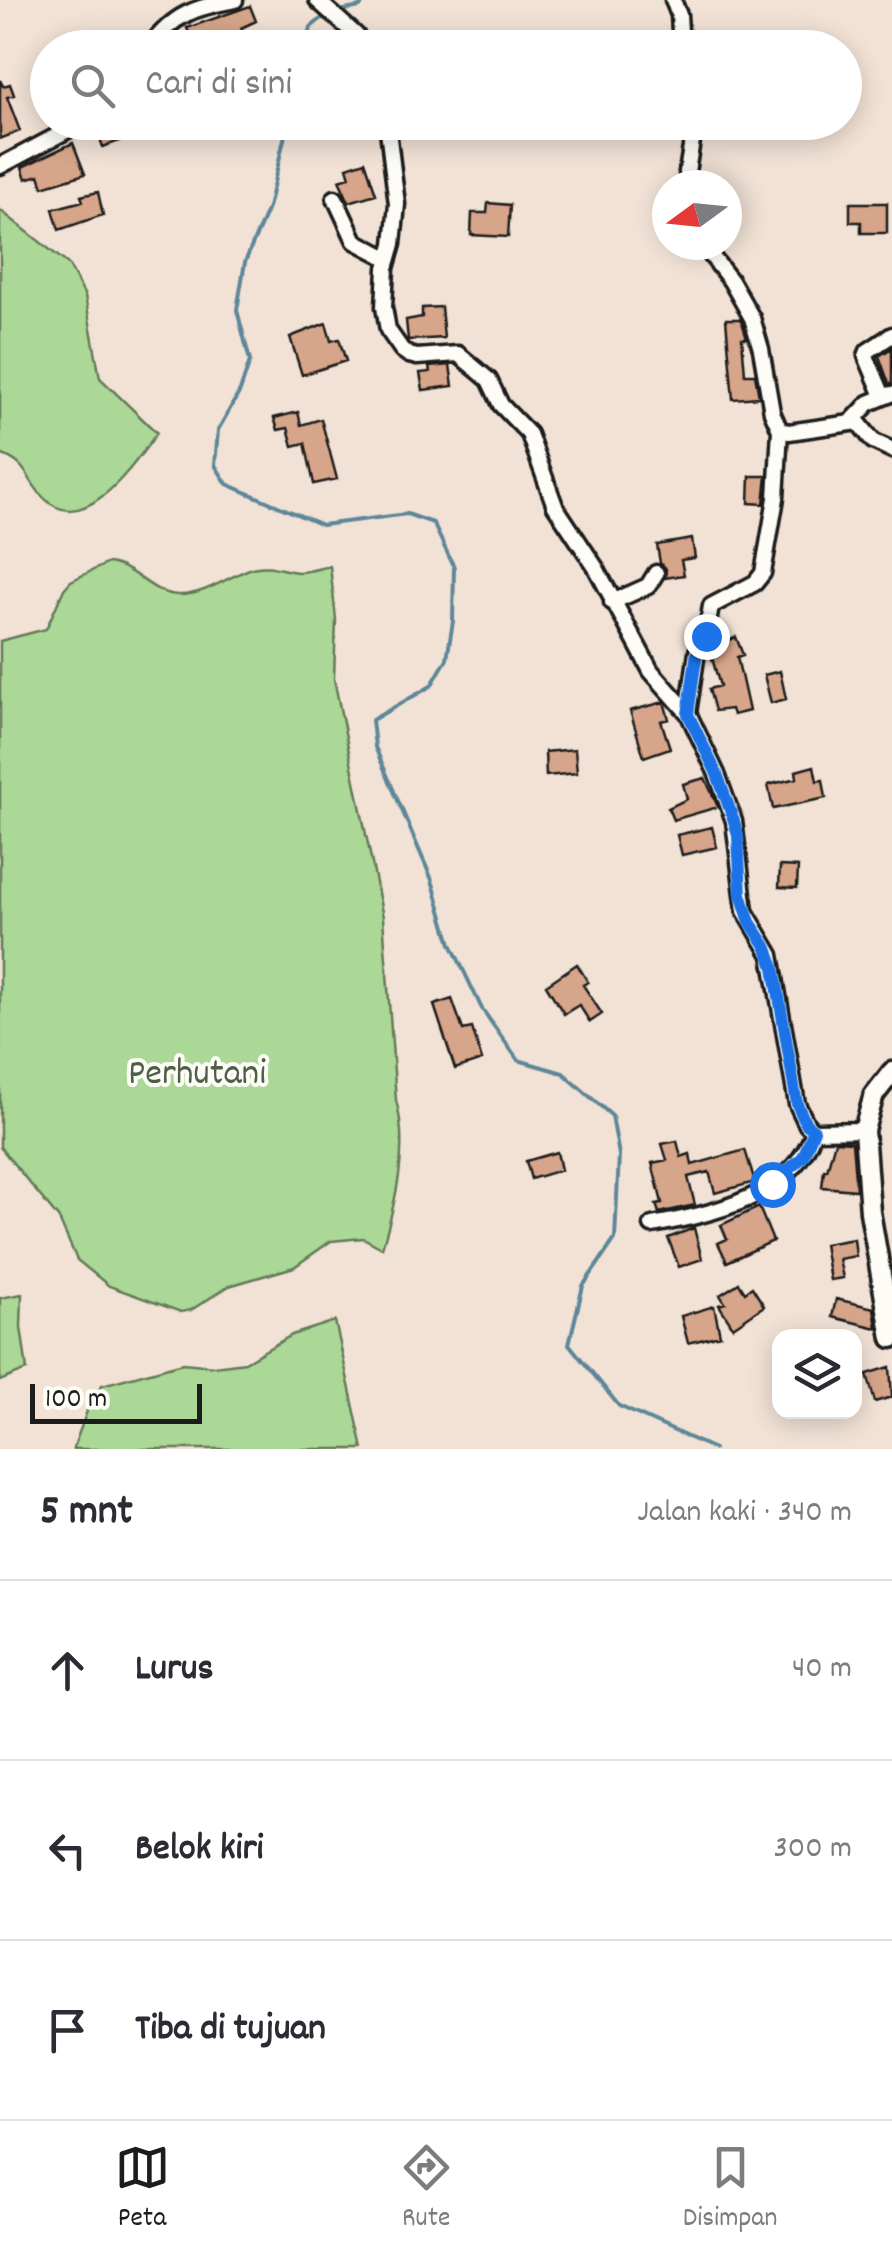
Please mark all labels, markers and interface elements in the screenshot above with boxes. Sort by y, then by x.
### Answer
search box [30,30,862,140]
icon: search [65,58,120,113]
text: Cari di sini [145,58,292,113]
north arrow [652,170,742,260]
route end [684,614,730,660]
park label: Perhutani [128,1048,266,1103]
route start [750,1162,796,1208]
map controls [772,1329,862,1419]
button: layers [772,1329,862,1419]
scale bar [30,1379,202,1424]
text: 100 m [45,1381,107,1421]
text: 5 mnt [40,1484,133,1544]
text: Jalan kaki · 340 m [637,1491,852,1537]
icon: ahead [40,1643,95,1698]
text: Lurus [135,1643,213,1698]
text: 40 m [792,1647,852,1693]
icon: left [40,1823,95,1878]
text: Belok kiri [135,1823,264,1878]
text: 300 m [774,1827,852,1873]
icon: arrive [40,2003,95,2058]
text: Tiba di tujuan [135,2003,326,2058]
tab: Peta [115,2140,170,2240]
tab: Rute [399,2140,454,2240]
tab: Disimpan [683,2140,777,2240]

